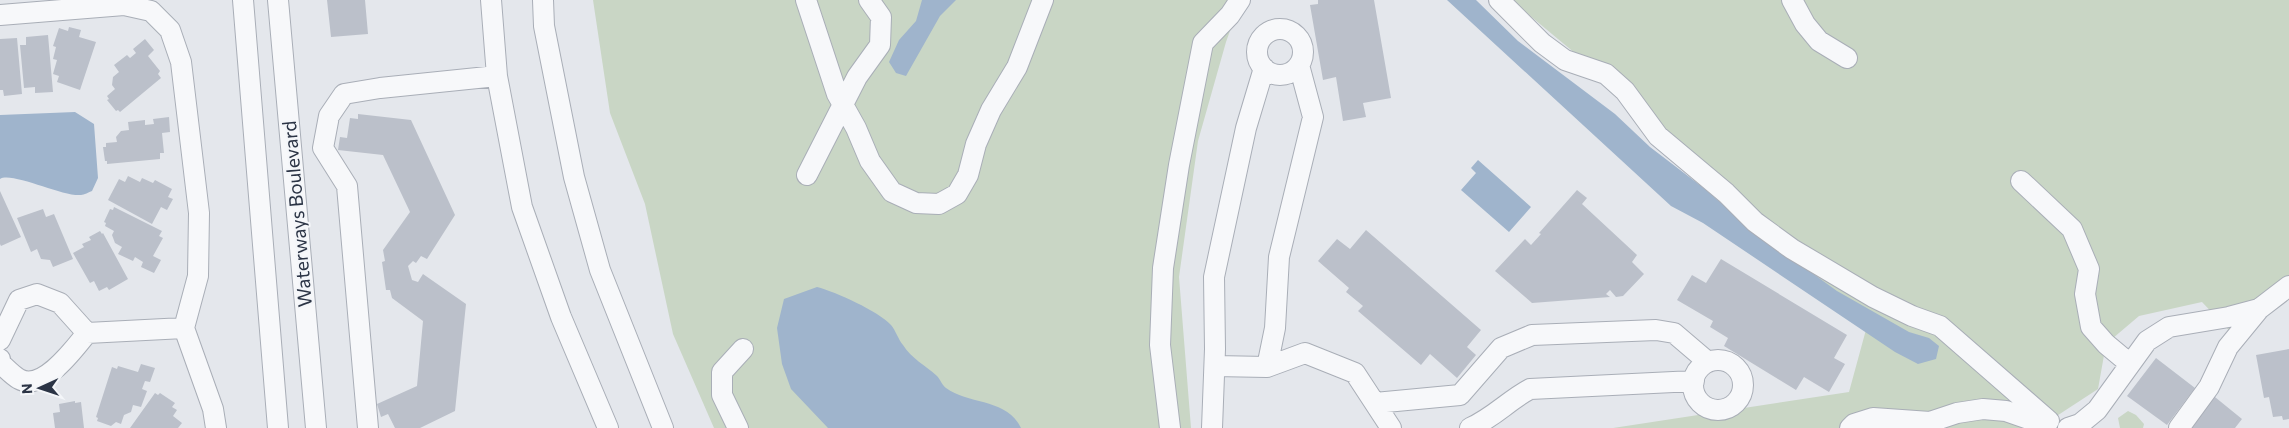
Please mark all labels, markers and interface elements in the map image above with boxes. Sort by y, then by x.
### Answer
street label: Waterways Boulevard [277,120,316,308]
north arrow [15,363,65,413]
text: N [18,383,35,394]

